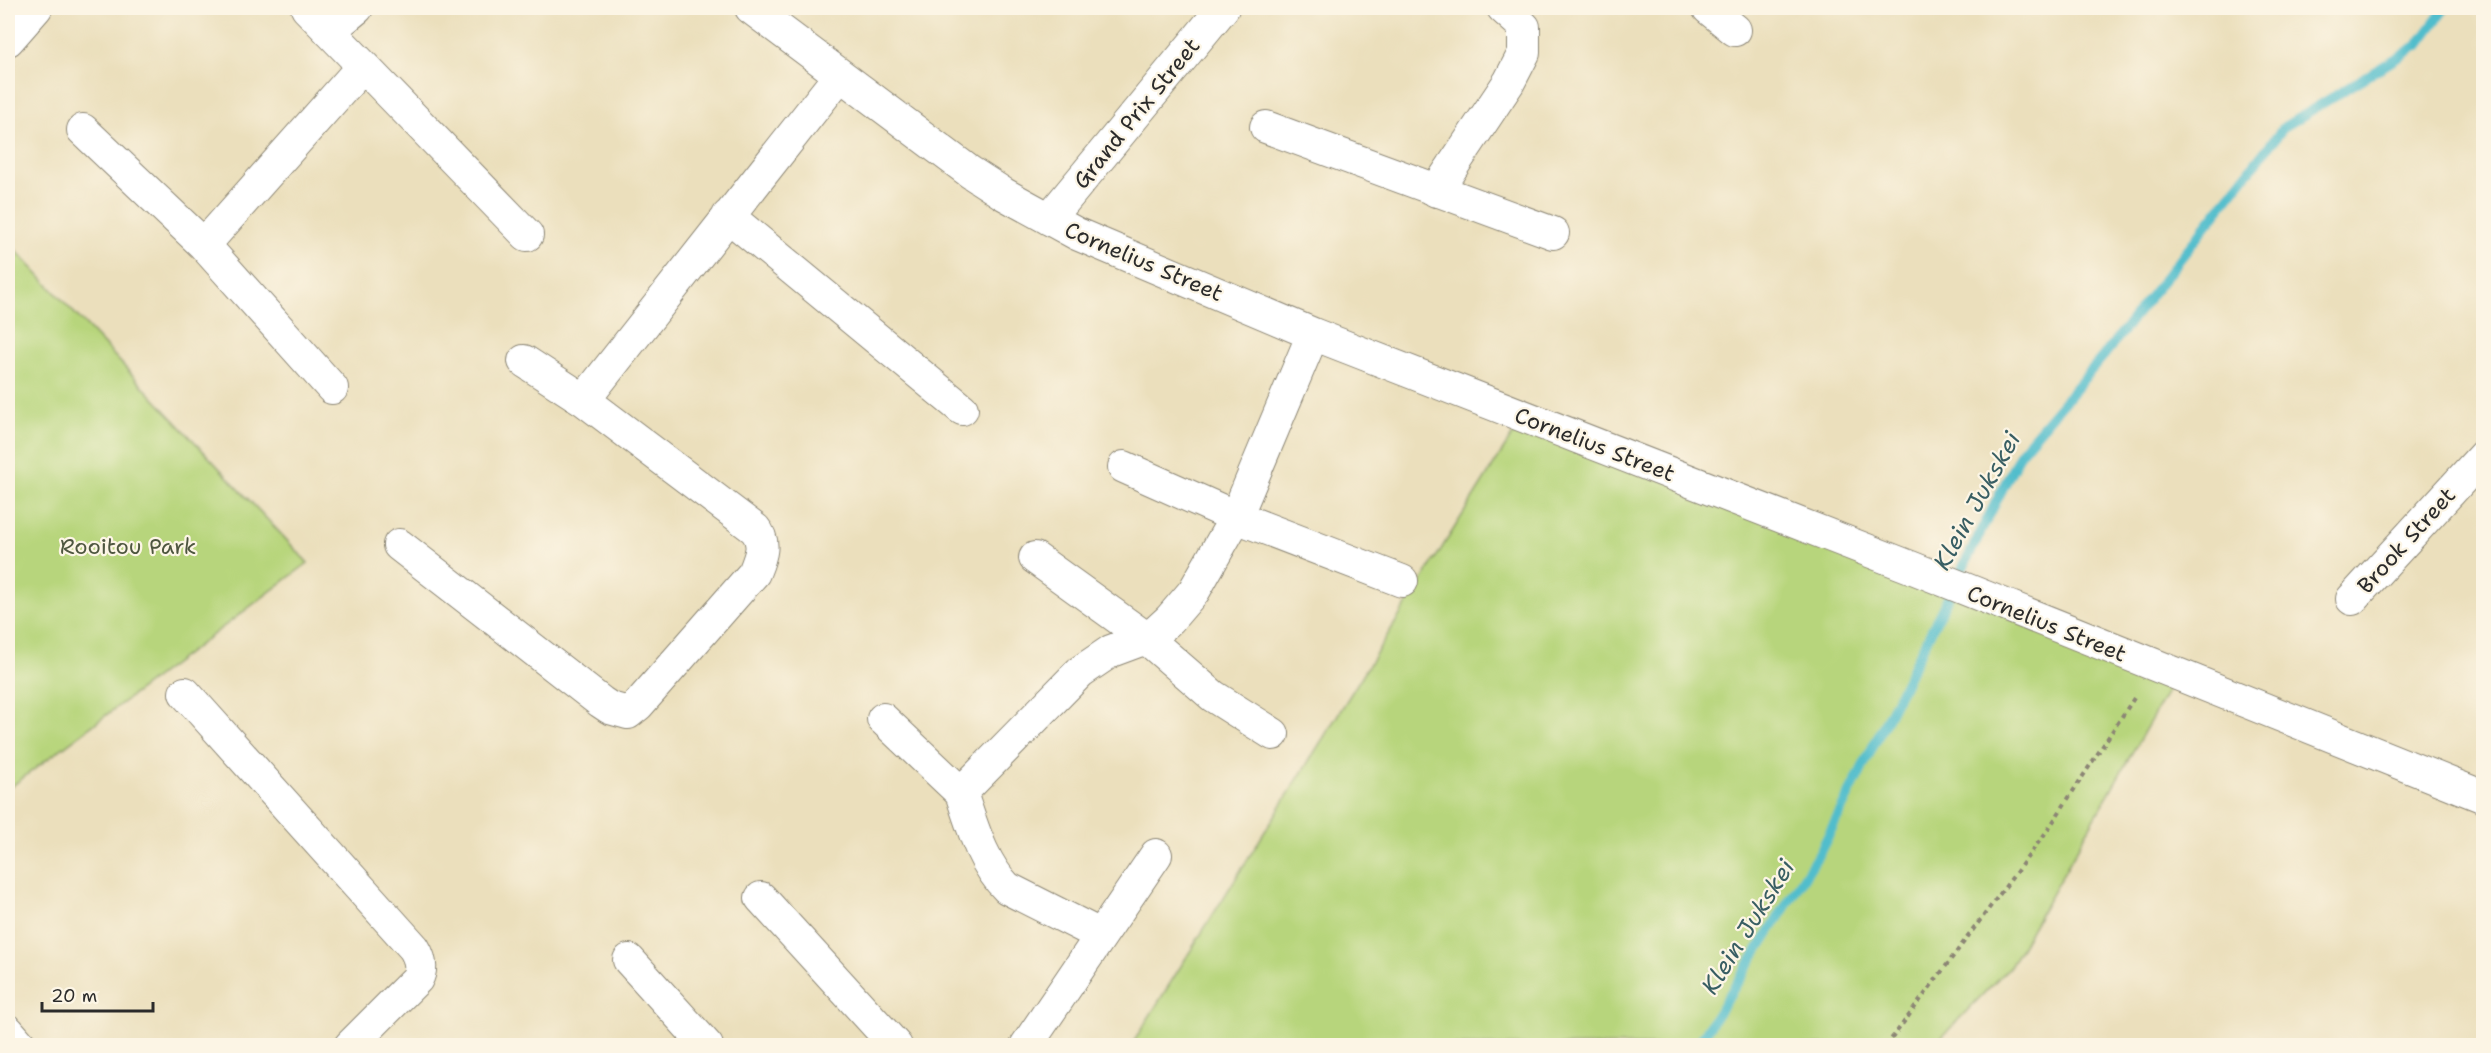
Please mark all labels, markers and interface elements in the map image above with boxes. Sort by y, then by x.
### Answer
street label: Grand Prix Street [1067,32,1206,195]
street label: Cornelius Street [1060,215,1227,308]
street label: Cornelius Street [1511,401,1679,488]
water label: Klein Jukskei [1926,425,2029,576]
street label: Brook Street [2351,481,2462,600]
park label: Rooitou Park [60,532,196,561]
street label: Cornelius Street [1963,578,2131,669]
water label: Klein Jukskei [1694,852,1803,1001]
scale bar [42,975,153,1013]
text: 20 m [51,984,97,1008]

